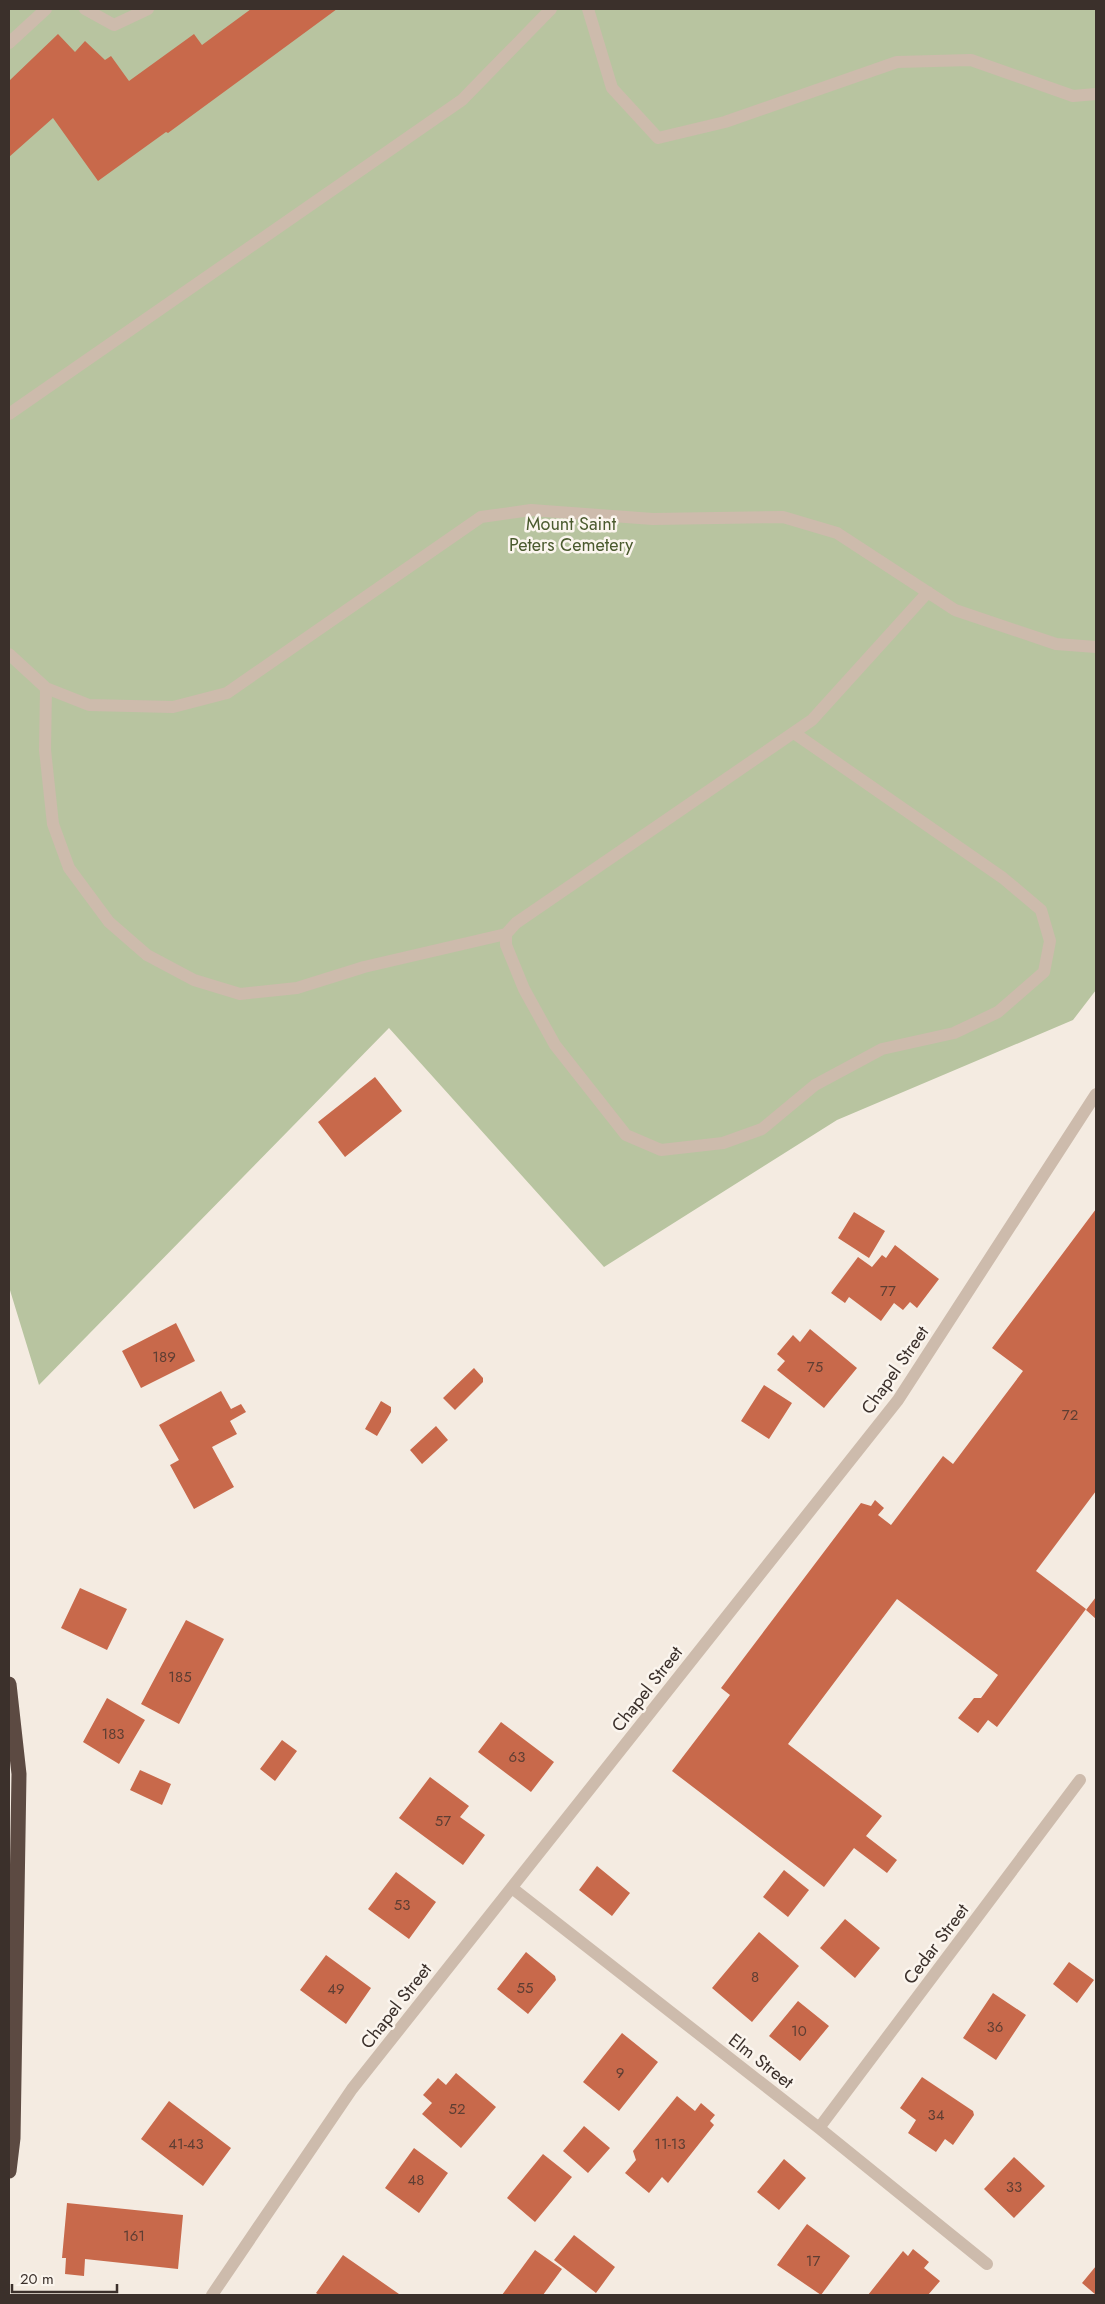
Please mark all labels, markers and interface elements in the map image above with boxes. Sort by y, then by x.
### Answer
park label: Mount Saint Peters Cemetery [509,511,633,558]
house number: 77 [880,1280,896,1302]
street label: Chapel Street [855,1320,935,1419]
house number: 189 [152,1346,176,1368]
house number: 75 [807,1356,823,1378]
house number: 72 [1062,1404,1078,1426]
street label: Chapel Street [605,1640,689,1737]
house number: 185 [168,1666,192,1688]
house number: 183 [101,1723,125,1745]
house number: 63 [509,1746,525,1768]
house number: 57 [435,1810,451,1832]
house number: 53 [394,1894,410,1916]
street label: Cedar Street [897,1898,975,1990]
street label: Chapel Street [354,1957,438,2054]
house number: 8 [751,1966,759,1988]
house number: 55 [517,1977,533,1999]
house number: 49 [327,1978,345,2000]
house number: 36 [987,2016,1003,2038]
house number: 10 [791,2020,807,2042]
street label: Elm Street [723,2027,800,2095]
house number: 9 [616,2062,624,2084]
house number: 52 [449,2098,466,2120]
house number: 34 [928,2104,945,2126]
house number: 41-43 [168,2133,204,2155]
house number: 11-13 [654,2133,686,2155]
house number: 48 [408,2169,424,2191]
house number: 33 [1006,2176,1022,2198]
house number: 161 [123,2225,145,2247]
house number: 17 [806,2250,820,2272]
scale bar [12,2262,118,2294]
text: 20 m [20,2268,54,2290]

